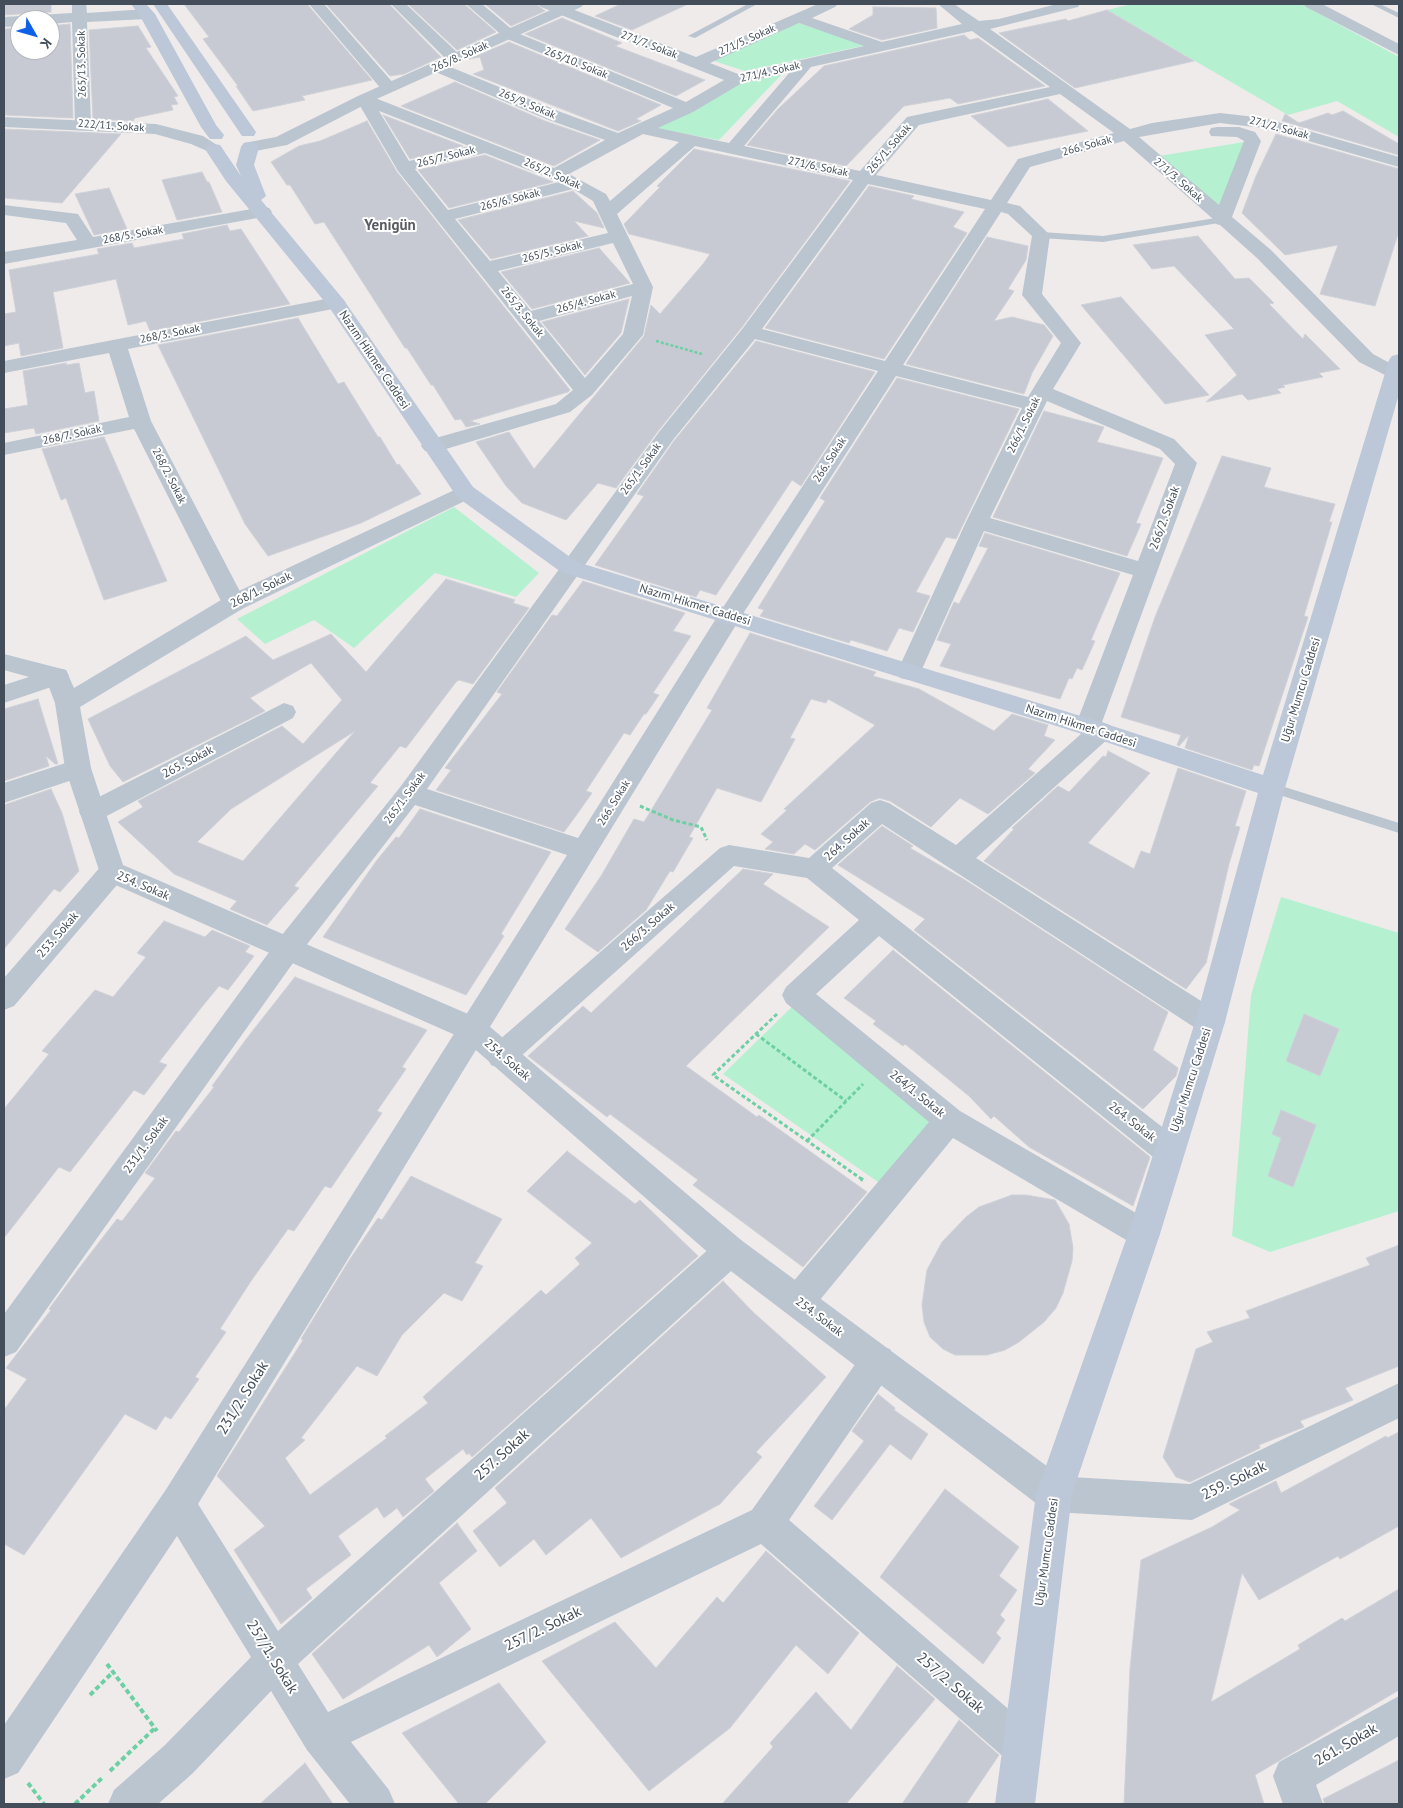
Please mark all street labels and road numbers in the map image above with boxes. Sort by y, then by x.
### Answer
street label: 271/5. Sokak [716,22,778,58]
street label: 271/7. Sokak [619,28,679,62]
street label: 265/13. Sokak [75,30,89,98]
street label: 265/8. Sokak [429,39,491,75]
street label: 265/10. Sokak [543,44,609,82]
street label: 271/4. Sokak [739,59,801,85]
street label: 265/9. Sokak [496,86,558,122]
street label: 271/2. Sokak [1248,114,1310,142]
street label: 222/11. Sokak [77,117,145,135]
street label: 265/1. Sokak [864,122,914,176]
street label: 266. Sokak [1061,133,1113,159]
street label: 265/7. Sokak [415,143,477,171]
street label: 271/6. Sokak [787,154,849,180]
street label: 271/3. Sokak [1151,155,1205,205]
street label: 265/2. Sokak [521,156,583,192]
street label: 265/6. Sokak [479,186,541,214]
street label: 268/5. Sokak [102,223,164,247]
street label: 265/5. Sokak [521,238,583,266]
street label: 265/3. Sokak [498,284,546,340]
street label: 265/4. Sokak [555,288,617,316]
street label: Nazım Hikmet Caddesi [336,308,412,412]
street label: 268/3. Sokak [139,322,201,346]
street label: 266/1. Sokak [1005,395,1043,455]
street label: 268/7. Sokak [41,422,103,448]
street label: 266. Sokak [811,435,849,485]
street label: 265/1. Sokak [618,440,664,498]
street label: 268/2. Sokak [149,446,189,506]
street label: 266/2. Sokak [1147,484,1183,552]
street label: 268/1. Sokak [228,569,294,611]
street label: Nazım Hikmet Caddesi [638,581,752,629]
street label: Uğur Mumcu Caddesi [1278,636,1324,744]
street label: Nazım Hikmet Caddesi [1024,701,1138,751]
street label: 265. Sokak [160,743,216,781]
street label: 265/1. Sokak [381,770,429,826]
street label: 266. Sokak [595,778,633,828]
street label: 264. Sokak [822,816,872,864]
street label: 254. Sokak [115,869,171,903]
street label: 266/3. Sokak [618,900,678,954]
street label: 253. Sokak [34,909,82,961]
street label: Uğur Mumcu Caddesi [1167,1026,1215,1134]
street label: 254. Sokak [481,1036,533,1084]
street label: 264/1. Sokak [887,1068,947,1120]
street label: 264. Sokak [1106,1099,1158,1145]
street label: 231/1. Sokak [121,1114,171,1176]
street label: 254. Sokak [792,1295,846,1339]
street label: 231/2. Sokak [213,1358,273,1438]
street label: 257. Sokak [471,1426,533,1484]
street label: 259. Sokak [1199,1458,1269,1504]
street label: Uğur Mumcu Caddesi [1032,1497,1062,1607]
street label: 257/2. Sokak [502,1603,584,1655]
street label: 257/1. Sokak [242,1617,302,1697]
street label: 257/2. Sokak [913,1649,987,1717]
street label: 261. Sokak [1311,1720,1381,1770]

